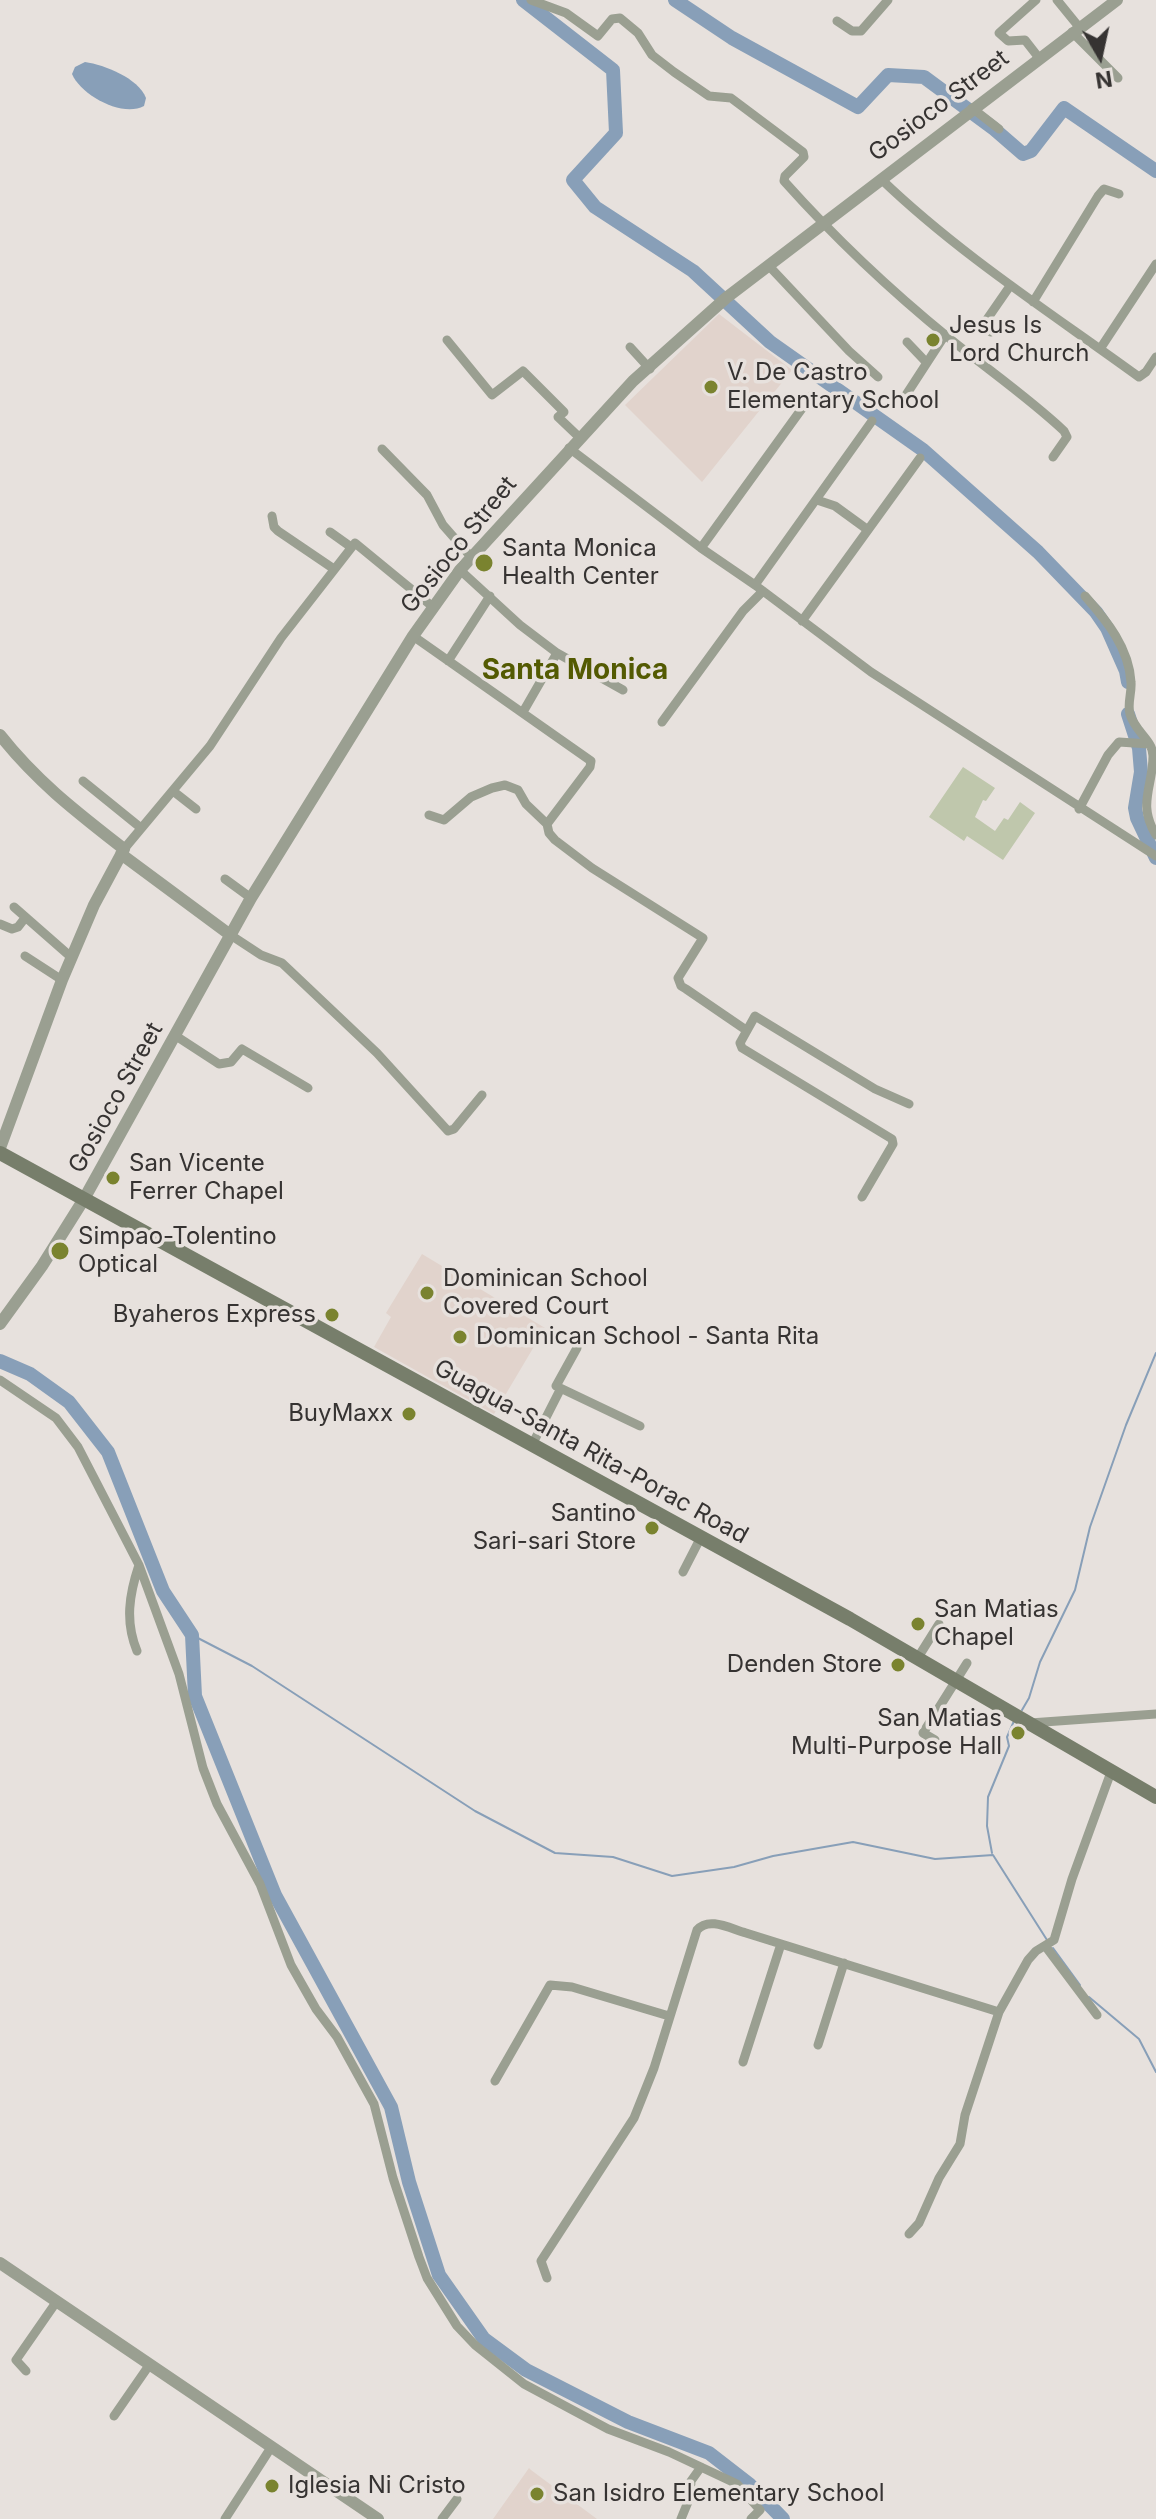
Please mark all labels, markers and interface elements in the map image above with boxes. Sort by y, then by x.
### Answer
north arrow [1060,16,1140,96]
street label: Gosioco Street [863,44,1015,168]
text: N [1093,66,1114,94]
place label: Jesus Is Lord Church [949,312,1089,368]
marker: Jesus Is Lord Church [924,331,942,349]
place label: V. De Castro Elementary School [727,359,939,415]
marker: V. De Castro Elementary School [702,378,720,396]
street label: Gosioco Street [395,471,523,619]
place label: Santa Monica Health Center [502,535,659,591]
marker: Santa Monica Health Center [473,552,495,574]
district label: Santa Monica [482,654,668,688]
street label: Gosioco Street [63,1018,169,1178]
place label: San Vicente Ferrer Chapel [129,1150,284,1206]
marker: San Vicente Ferrer Chapel [104,1169,122,1187]
place label: Simpao-Tolentino Optical [78,1223,277,1279]
marker: Simpao-Tolentino Optical [49,1240,71,1262]
place label: Dominican School Covered Court [443,1265,648,1321]
marker: Dominican School Covered Court [418,1284,436,1302]
place label: Byaheros Express [113,1301,316,1329]
marker: Byaheros Express [323,1306,341,1324]
place label: Dominican School - Santa Rita [476,1323,819,1351]
marker: Dominican School - Santa Rita [451,1328,469,1346]
street label: Guagua-Santa Rita-Porac Road [429,1353,753,1551]
place label: BuyMaxx [288,1400,393,1428]
marker: BuyMaxx [400,1405,418,1423]
place label: Santino Sari-sari Store [473,1500,636,1556]
marker: Santino Sari-sari Store [643,1519,661,1537]
place label: San Matias Chapel [934,1596,1059,1652]
marker: San Matias Chapel [909,1615,927,1633]
place label: Denden Store [727,1651,882,1679]
marker: Denden Store [889,1656,907,1674]
place label: San Matias Multi-Purpose Hall [791,1705,1002,1761]
marker: San Matias Multi-Purpose Hall [1009,1724,1027,1742]
place label: Iglesia Ni Cristo [288,2472,466,2500]
marker: Iglesia Ni Cristo [263,2477,281,2495]
place label: San Isidro Elementary School [553,2480,885,2508]
marker: San Isidro Elementary School [528,2485,546,2503]

